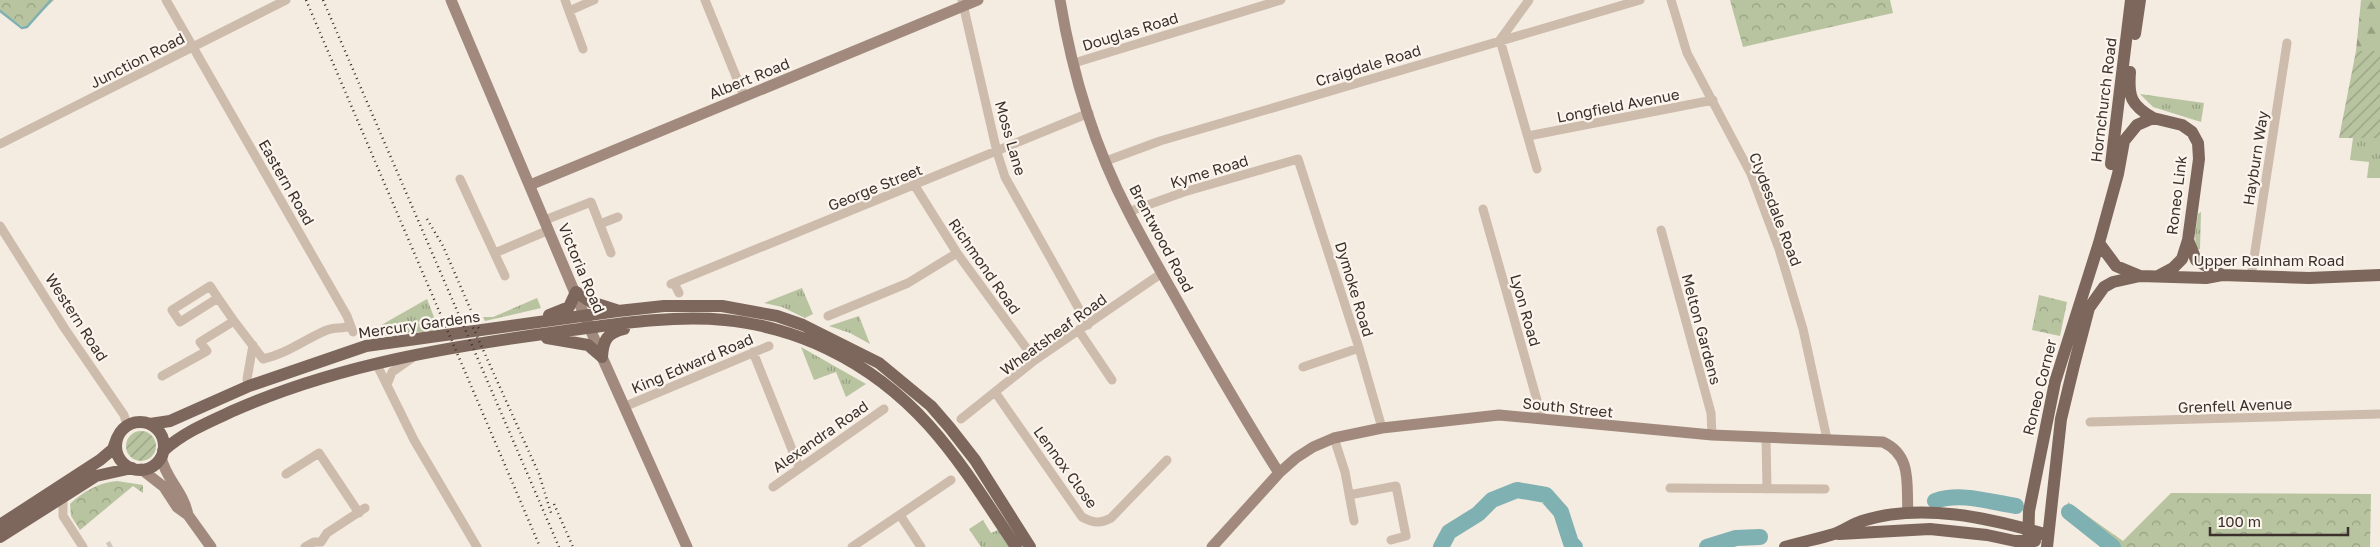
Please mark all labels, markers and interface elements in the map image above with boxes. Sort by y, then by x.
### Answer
street label: Douglas Road [1080,8,1180,54]
street label: Junction Road [87,28,187,92]
street label: Hornchurch Road [2086,37,2120,163]
street label: Craigdale Road [1313,40,1423,90]
street label: Albert Road [706,54,792,102]
street label: Longfield Avenue [1555,84,1681,126]
street label: Moss Lane [992,99,1030,178]
street label: Hayburn Way [2239,109,2271,207]
street label: Eastern Road [255,136,319,228]
street label: Clydesdale Road [1746,150,1806,268]
street label: Kyme Road [1168,151,1250,191]
street label: Roneo Link [2162,154,2190,236]
street label: George Street [825,160,925,214]
street label: Brentwood Road [1126,181,1198,295]
street label: Richmond Road [945,215,1025,317]
street label: Victoria Road [555,220,609,316]
street label: Dymoke Road [1332,239,1378,339]
street label: Upper Rainham Road [2194,251,2344,269]
street label: Western Road [42,270,112,364]
street label: Lyon Road [1507,272,1545,348]
street label: Melton Gardens [1679,272,1725,386]
street label: Wheatsheaf Road [996,289,1110,379]
street label: Mercury Gardens [357,307,481,341]
street label: King Edward Road [628,329,756,397]
street label: Roneo Corner [2018,337,2060,437]
street label: South Street [1522,393,1614,421]
street label: Grenfell Avenue [2177,394,2293,416]
street label: Alexandra Road [769,396,871,476]
street label: Lennox Close [1030,423,1102,512]
scale bar [2210,504,2348,536]
text: 100 m [2218,512,2261,530]

